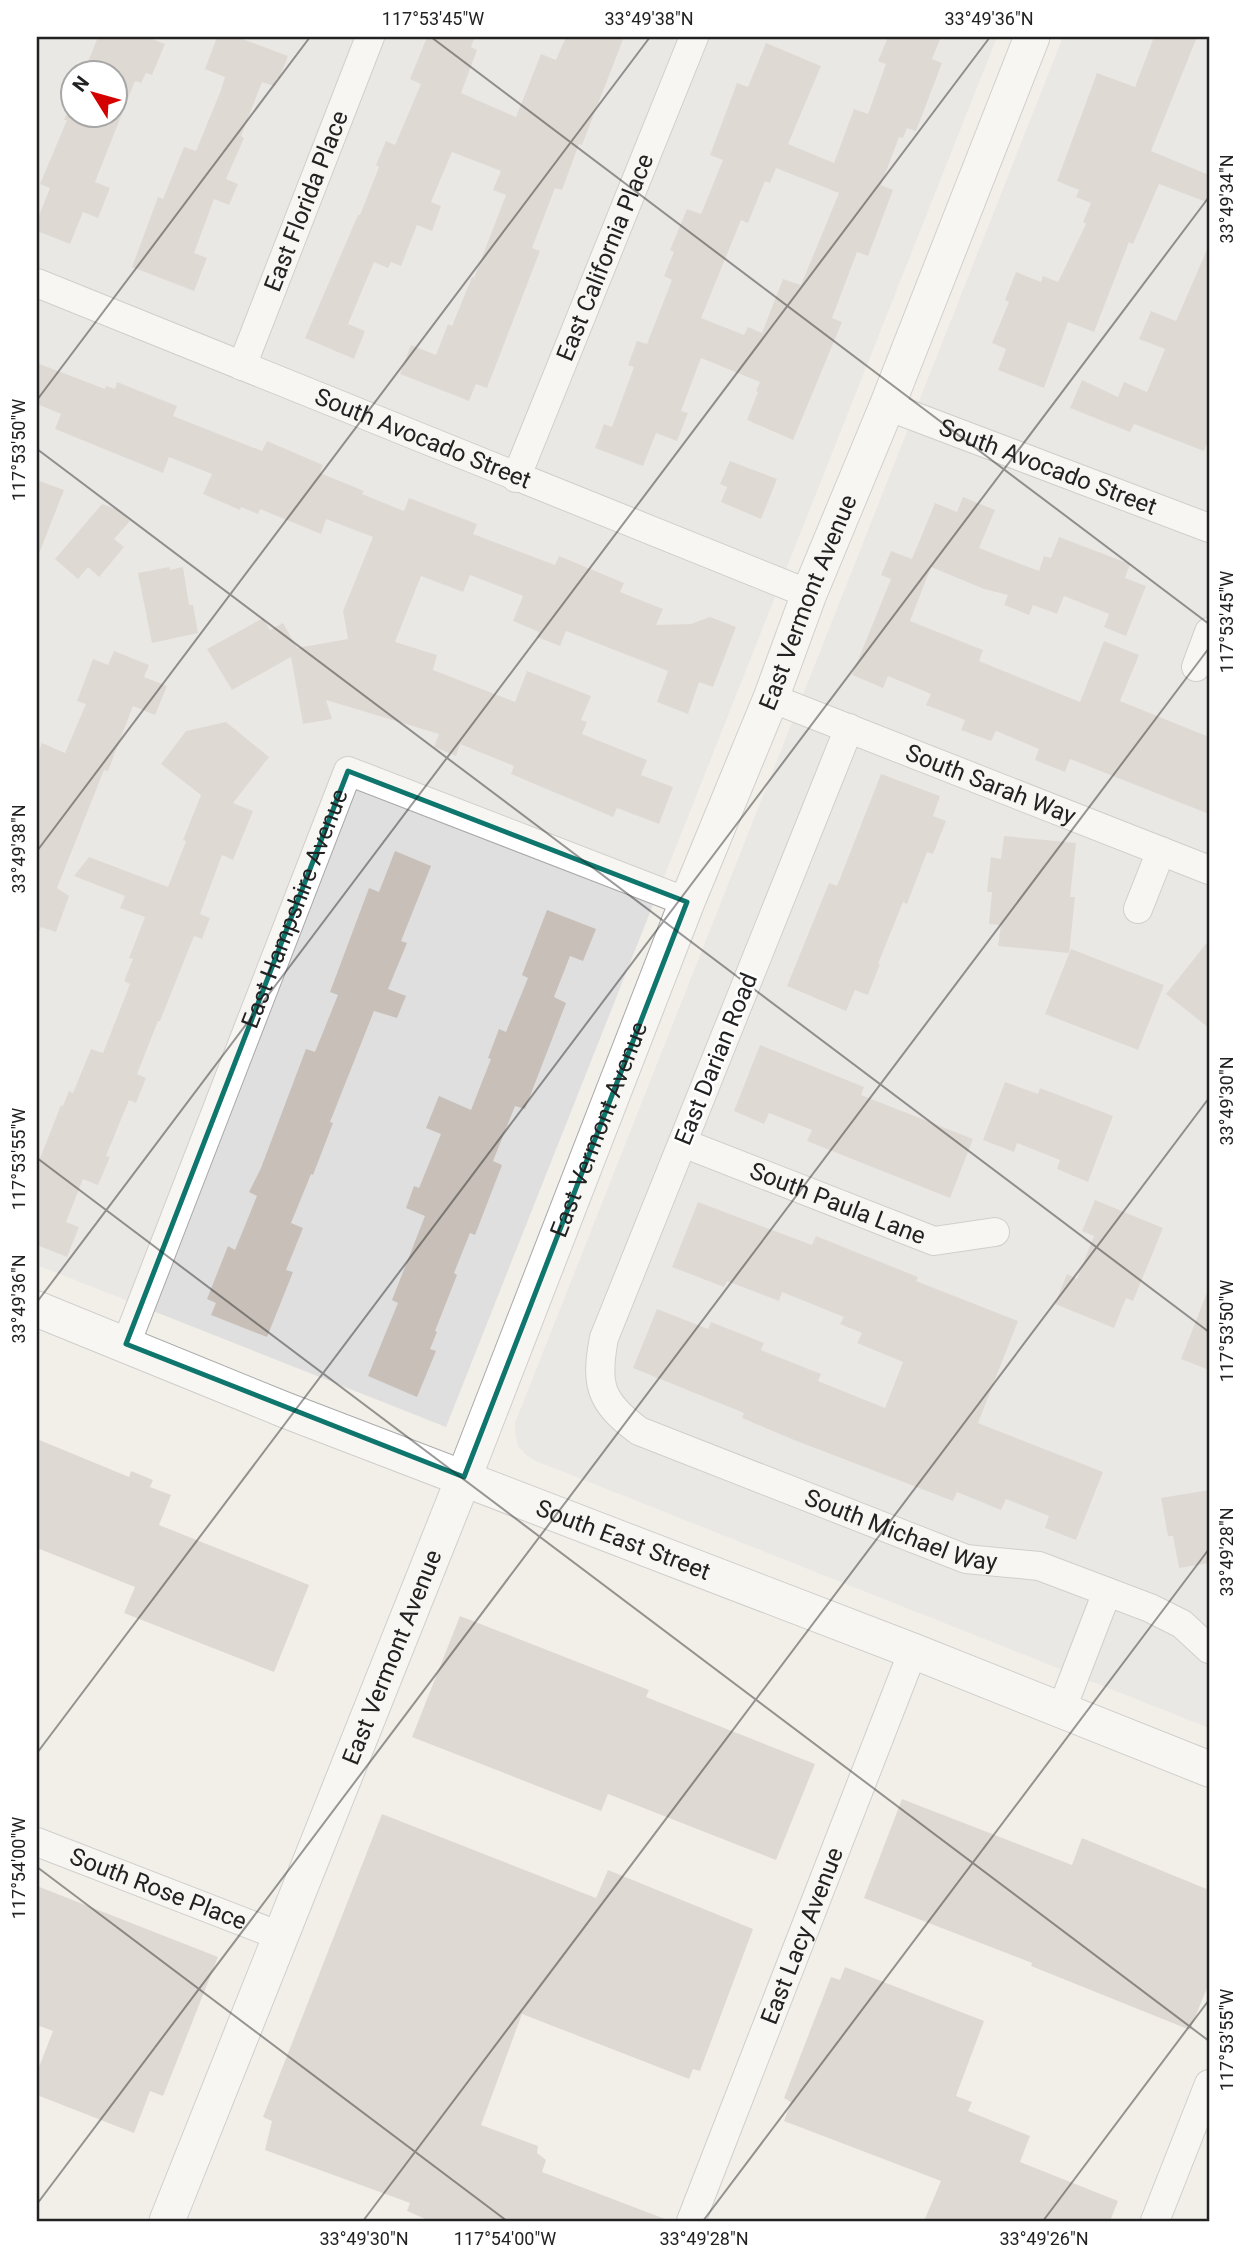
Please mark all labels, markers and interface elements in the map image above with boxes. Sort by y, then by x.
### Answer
text: 117°53'45"W [382,8,484,29]
text: 33°49'38"N [604,8,694,29]
text: 33°49'36"N [944,8,1034,29]
north arrow [60,60,130,130]
text: N [68,72,94,96]
street label: East Florida Place [258,107,354,295]
street label: East California Place [551,150,659,365]
text: 33°49'34"N [1216,154,1237,244]
street label: South Avocado Street [311,382,535,495]
text: 117°53'50"W [8,399,29,501]
street label: South Avocado Street [935,413,1161,521]
street label: East Vermont Avenue [754,490,863,714]
text: 117°53'45"W [1216,571,1237,673]
street label: South Sarah Way [902,738,1080,831]
street label: East Hampshire Avenue [236,785,354,1032]
text: 33°49'38"N [8,804,29,894]
street label: East Darian Road [669,969,763,1149]
street label: East Vermont Avenue [544,1018,653,1241]
text: 33°49'30"N [1216,1056,1237,1146]
text: 117°53'55"W [8,1108,29,1210]
street label: South Paula Lane [746,1156,930,1250]
text: 33°49'36"N [8,1254,29,1344]
text: 117°53'50"W [1216,1280,1237,1382]
street label: South Michael Way [801,1483,999,1576]
street label: South East Street [532,1494,714,1586]
text: 33°49'28"N [1216,1507,1237,1597]
street label: East Vermont Avenue [337,1546,447,1769]
text: 117°54'00"W [8,1817,29,1919]
street label: South Rose Place [66,1842,251,1936]
street label: East Lacy Avenue [755,1844,849,2028]
text: 117°53'55"W [1216,1989,1237,2091]
text: 33°49'30"N [319,2228,409,2249]
text: 117°54'00"W [454,2228,556,2249]
text: 33°49'28"N [659,2228,749,2249]
text: 33°49'26"N [999,2228,1089,2249]

